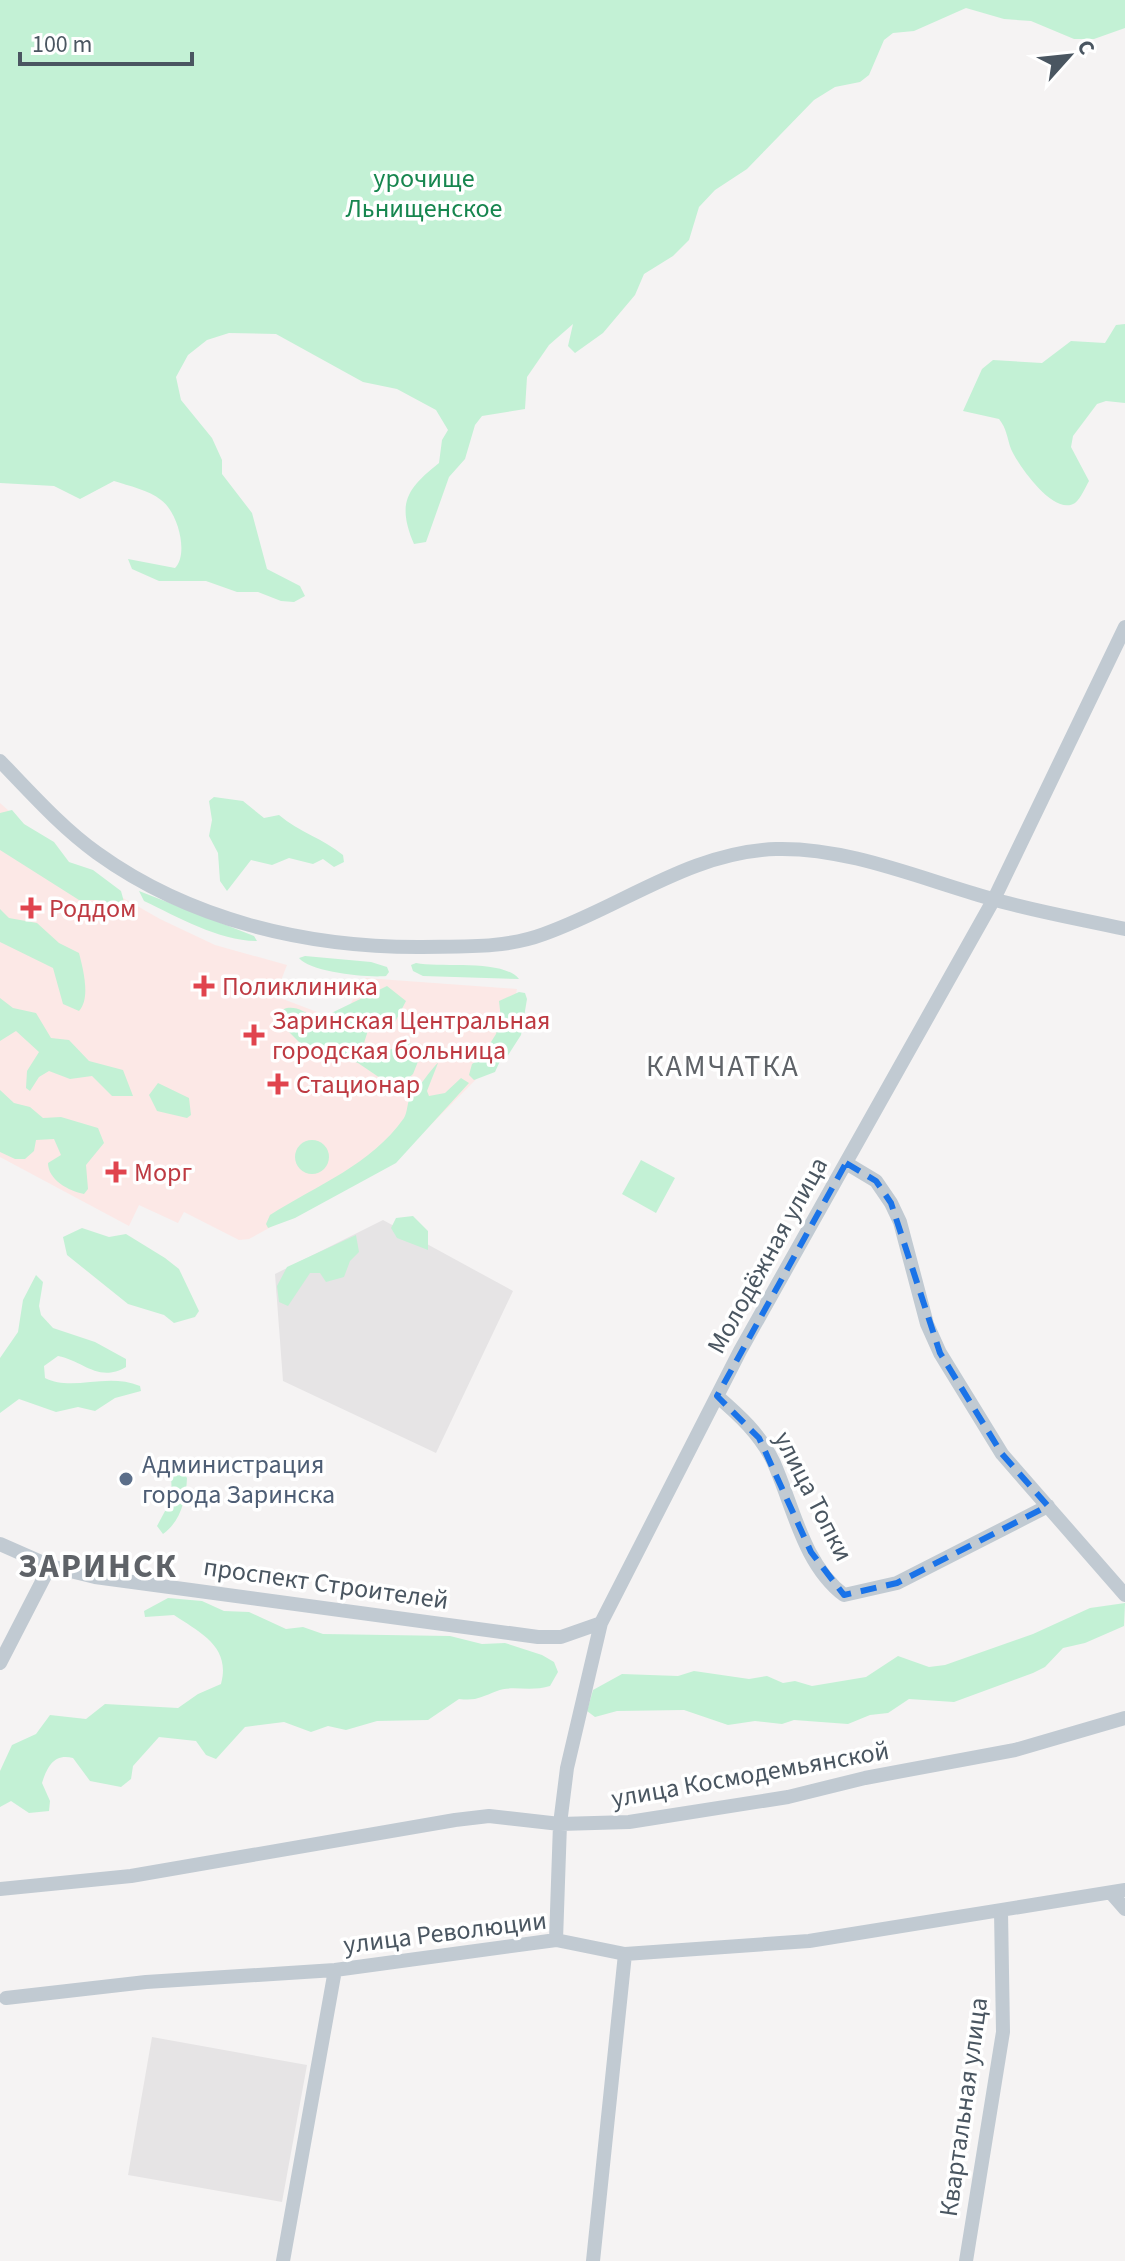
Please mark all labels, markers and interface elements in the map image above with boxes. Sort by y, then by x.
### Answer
scale bar [20,16,192,66]
north arrow [1029,16,1109,96]
text: 100 m [32,27,92,62]
text: С [1069,34,1103,61]
park label: урочище Льнищенское [345,160,503,227]
place label: Роддом [49,890,137,927]
marker: Роддом [20,897,42,919]
place label: Поликлиника [222,968,378,1005]
marker: Поликлиника [193,975,215,997]
place label: Заринская Центральная городская больница [272,1002,551,1069]
marker: Заринская Центральная городская больница [243,1024,265,1046]
district label: КАМЧАТКА [646,1045,800,1088]
place label: Стационар [296,1066,420,1103]
marker: Стационар [267,1073,289,1095]
street label: Молодёжная улица [698,1150,837,1360]
place label: Морг [134,1154,192,1191]
marker: Морг [105,1161,127,1183]
street label: улица Топки [765,1425,862,1568]
place label: Администрация города Заринска [142,1446,335,1513]
marker: Администрация города Заринска [117,1470,135,1488]
district label: ЗАРИНСК [18,1542,178,1591]
street label: проспект Строителей [201,1548,451,1619]
street label: улица Космодемьянской [608,1732,892,1817]
street label: улица Революции [341,1902,549,1963]
street label: Квартальная улица [930,1995,997,2219]

